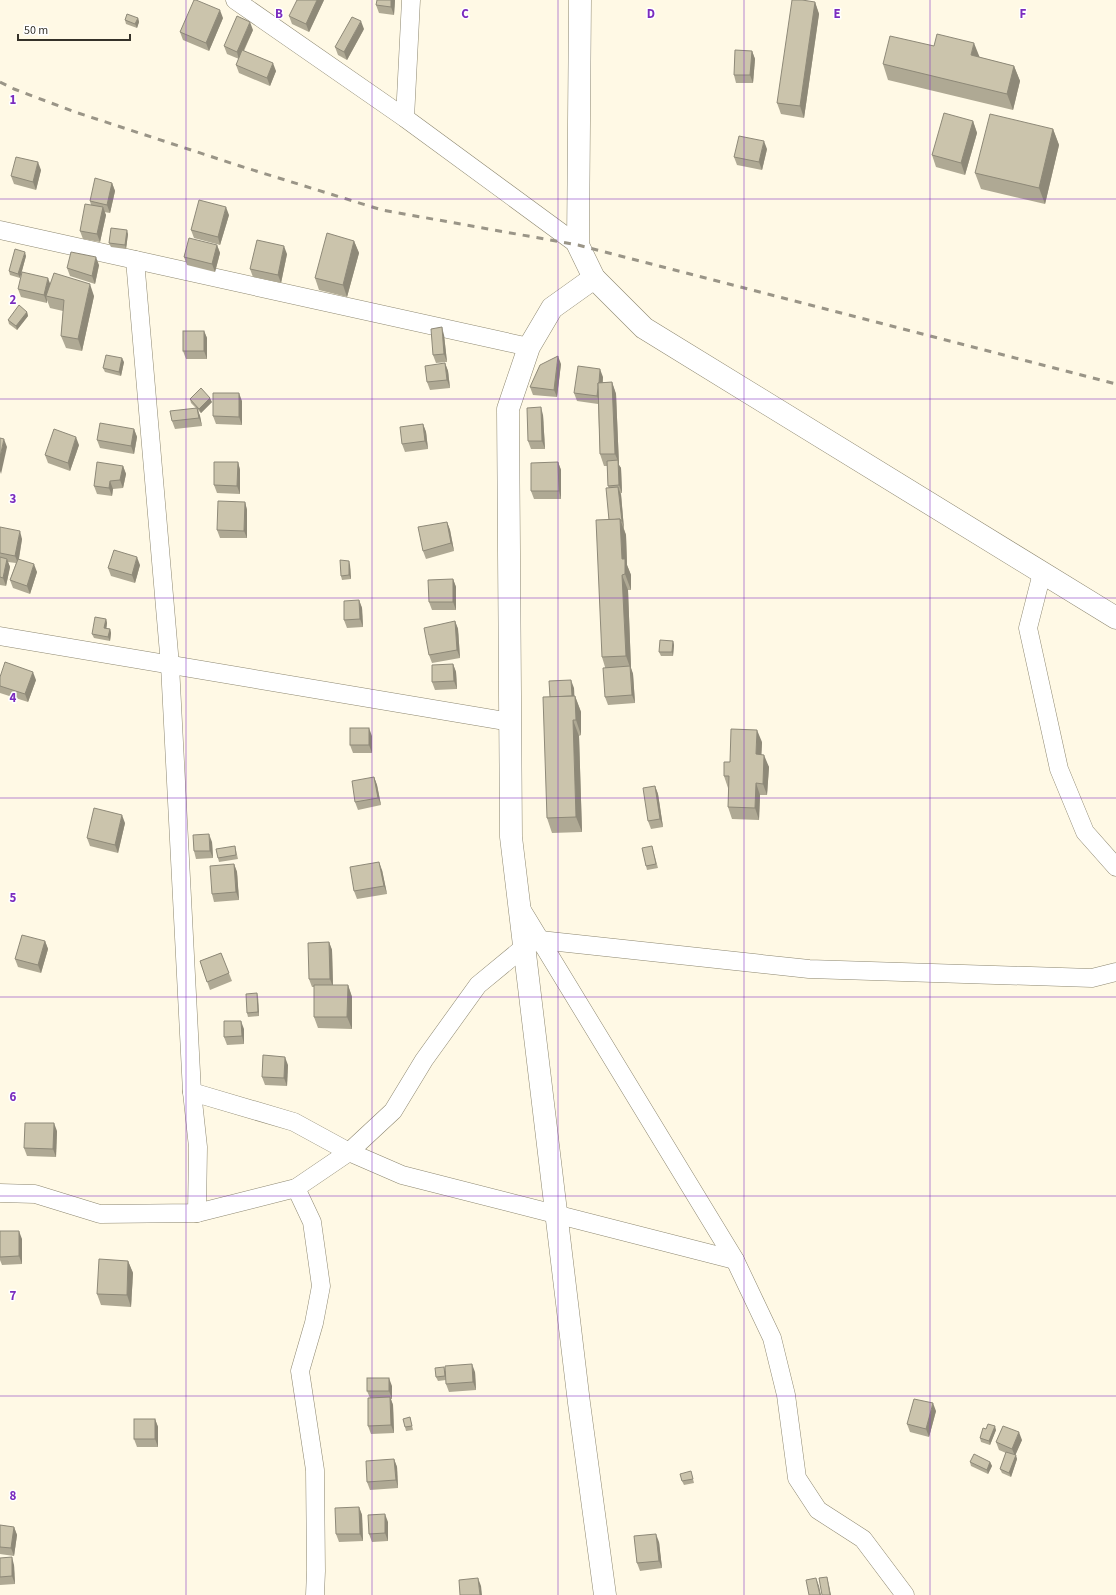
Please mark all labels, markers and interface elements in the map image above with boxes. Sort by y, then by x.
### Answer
text: B [275,5,283,23]
text: C [461,5,469,23]
text: D [647,5,655,23]
text: E [833,5,841,23]
text: F [1020,5,1027,23]
scale bar [18,16,130,42]
text: 50 m [24,22,48,39]
text: 1 [10,91,17,109]
text: 2 [10,291,17,309]
text: 3 [10,490,17,508]
text: 4 [10,689,17,707]
text: 5 [10,889,17,907]
text: 6 [10,1088,17,1106]
text: 7 [10,1287,17,1305]
text: 8 [10,1487,17,1505]

